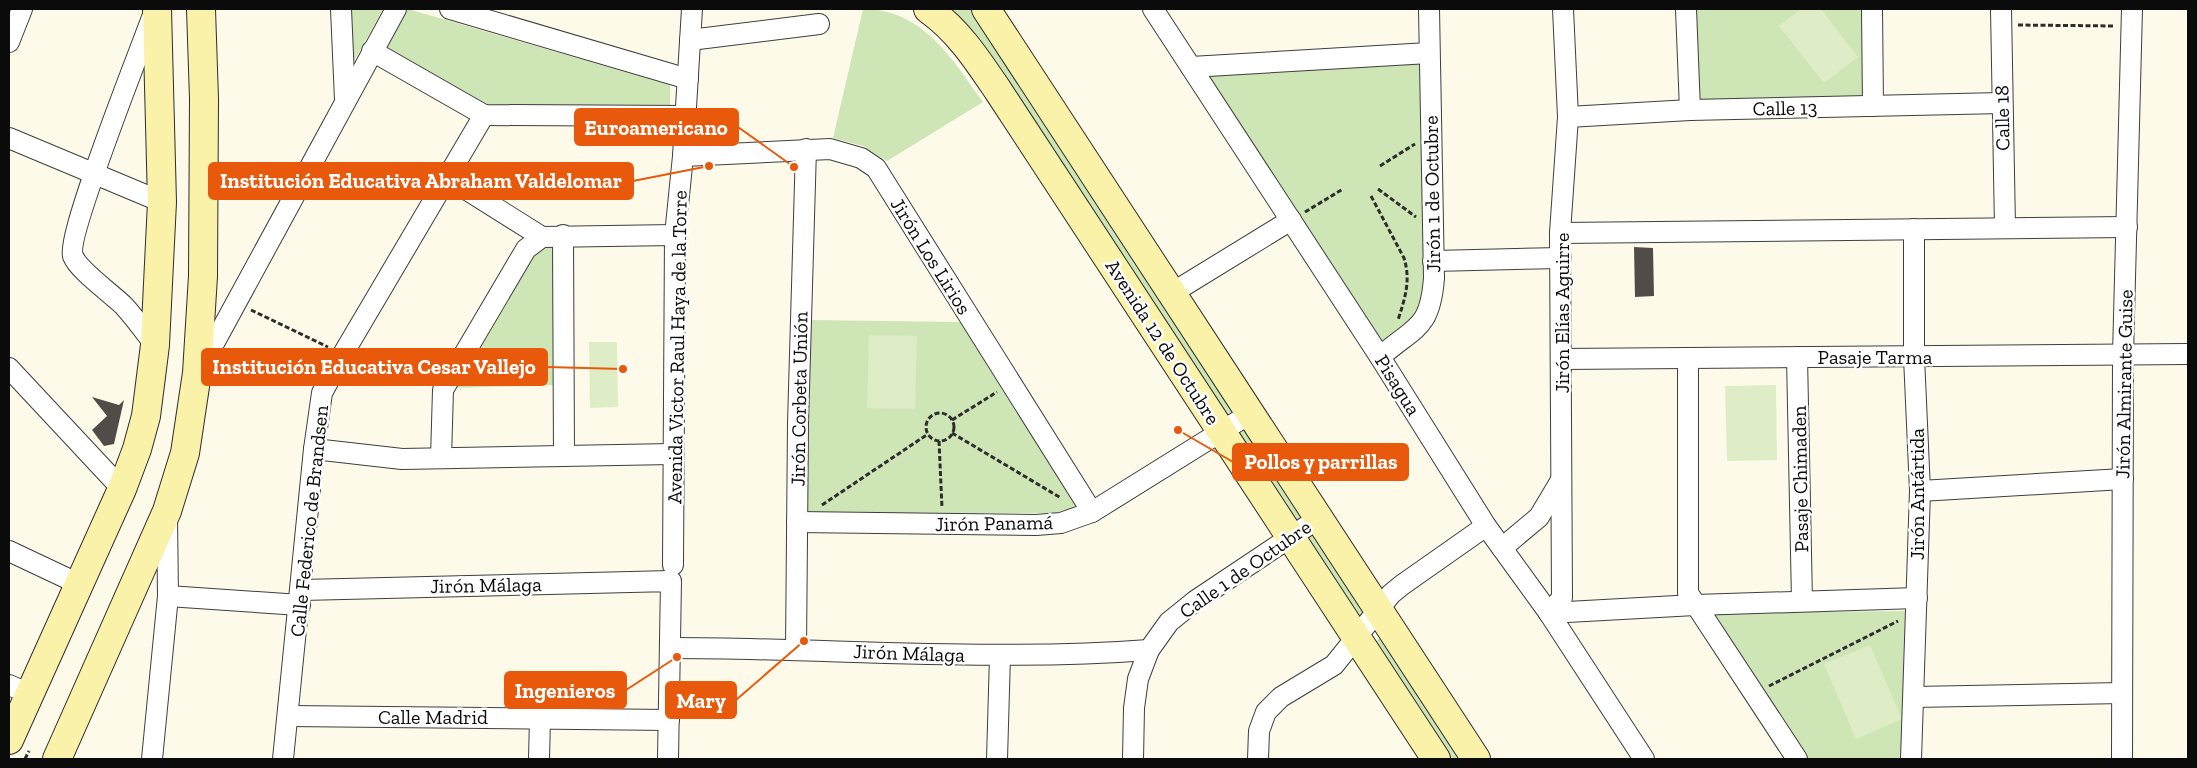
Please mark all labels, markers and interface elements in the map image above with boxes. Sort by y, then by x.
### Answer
street label: Calle 18 [1989,85,2015,151]
street label: Calle 13 [1752,95,1818,121]
callout: Euroamericano [575,109,738,145]
text: Euroamericano [584,115,728,140]
street label: Jirón 1 de Octubre [1419,115,1445,273]
callout: Institución Educativa Abraham Valdelomar [209,163,633,199]
text: Institución Educativa Abraham Valdelomar [220,168,622,193]
street label: Avenida Victor Raul Haya de la Torre [662,190,692,504]
street label: Jirón Los Lirios [886,193,976,319]
street label: Jirón Elías Aguirre [1550,233,1574,393]
street label: Avenida 12 de Octubre [1101,255,1225,429]
street label: Jirón Almirante Guise [2110,289,2138,479]
street label: Jirón Corbeta Unión [785,311,813,487]
street label: Pasaje Tarma [1818,345,1933,369]
callout: Institución Educativa Cesar Vallejo [202,349,547,385]
street label: Pisagua [1370,350,1426,420]
text: Institución Educativa Cesar Vallejo [212,354,536,379]
street label: Calle Federico de Brandsen [285,403,333,638]
street label: Pasaje Chimaden [1787,405,1813,553]
street label: Jirón Antártida [1905,428,1929,560]
callout: Pollos y parrillas [1233,444,1408,480]
text: Pollos y parrillas [1244,449,1398,474]
street label: Jirón Panamá [935,510,1054,536]
street label: Calle 1 de Octubre [1175,515,1315,623]
street label: Jirón Málaga [430,572,542,598]
street label: Jirón Málaga [853,639,966,667]
callout: Ingenieros [505,672,626,708]
text: Ingenieros [515,678,616,703]
callout: Mary [666,682,736,718]
text: Mary [676,688,726,713]
street label: Calle Madrid [378,705,488,729]

